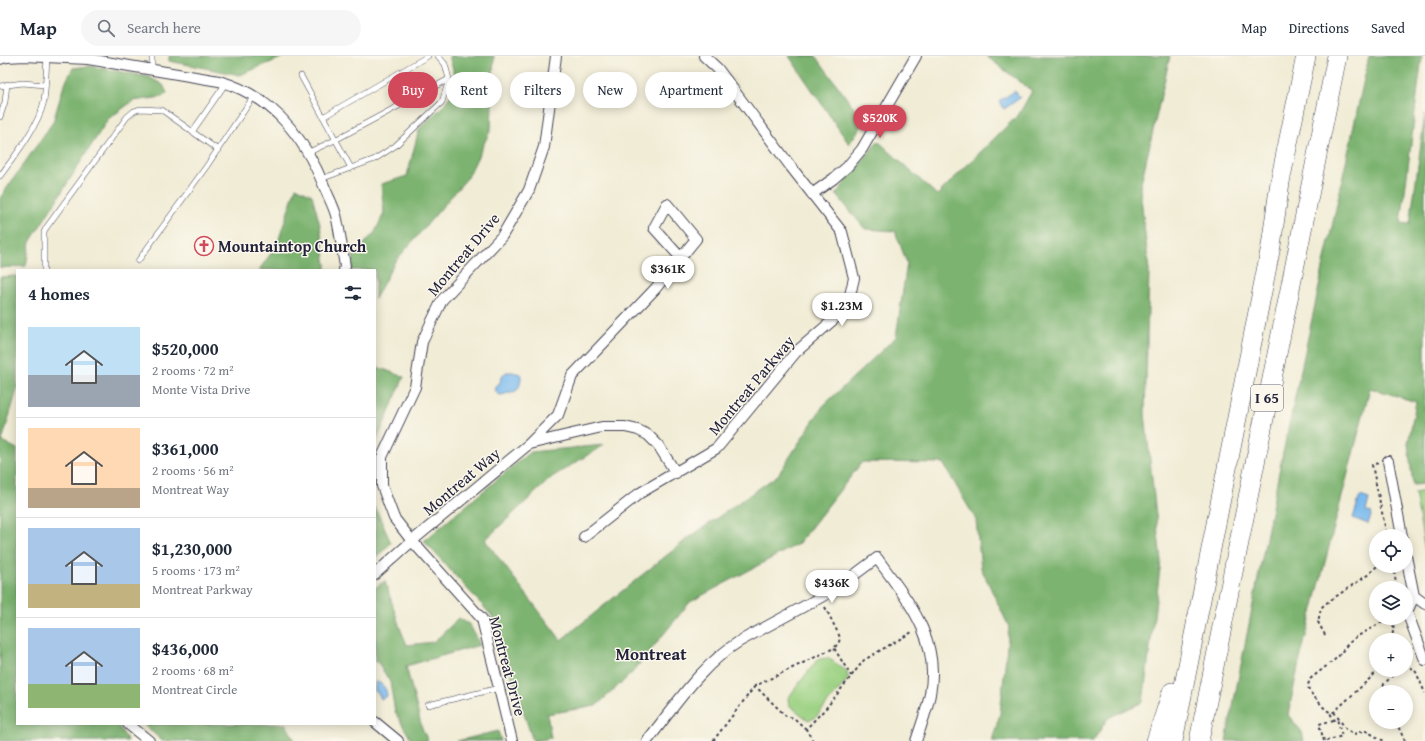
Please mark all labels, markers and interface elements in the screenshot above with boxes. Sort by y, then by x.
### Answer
search box [81,10,361,46]
text: Map [20,14,57,42]
icon: search [95,17,117,39]
text: Search here [127,17,201,38]
text: Map [1241,18,1267,38]
text: Directions [1289,18,1349,38]
text: Saved [1371,18,1405,38]
chip: Buy [388,72,438,108]
chip: Rent [446,72,502,108]
chip: Filters [510,72,575,108]
chip: New [583,72,637,108]
chip: Apartment [645,72,737,108]
pin: $520K [852,105,908,139]
text: $520K [862,108,898,127]
street label: Montreat Drive [421,207,505,301]
place label: Mountaintop Church [218,234,367,258]
church icon: Mountaintop Church [193,235,215,257]
pin: $361K [640,256,696,290]
text: $361K [650,259,686,278]
text: 4 homes [28,281,90,306]
icon: filters [342,282,364,304]
pin: $1.23M [809,293,875,327]
text: $1.23M [821,296,863,315]
street label: Montreat Parkway [702,330,800,440]
text: $520,000 [152,336,218,361]
icon: home [60,343,108,391]
text: 2 rooms · 72 m² [152,361,234,380]
text: Monte Vista Drive [152,380,250,399]
road number: I 65 [1251,385,1283,411]
text: $361,000 [152,436,218,461]
street label: Montreat Way [417,441,505,521]
icon: home [60,444,108,492]
text: 2 rooms · 56 m² [152,461,234,480]
text: Montreat Way [152,480,229,499]
map controls [1369,529,1413,729]
button: locate [1369,529,1413,573]
text: $1,230,000 [152,536,232,561]
icon: home [60,544,108,592]
text: 5 rooms · 173 m² [152,561,240,580]
pin: $436K [804,570,860,604]
text: $436K [814,573,850,592]
text: Montreat Parkway [152,580,253,599]
button: layers [1369,581,1413,625]
street label: Montreat Drive [483,613,533,719]
button: + [1369,633,1413,677]
text: $436,000 [152,636,218,661]
district label: Montreat [615,641,687,666]
icon: home [60,644,108,692]
text: 2 rooms · 68 m² [152,661,234,680]
text: Montreat Circle [152,680,237,699]
button: − [1369,685,1413,729]

